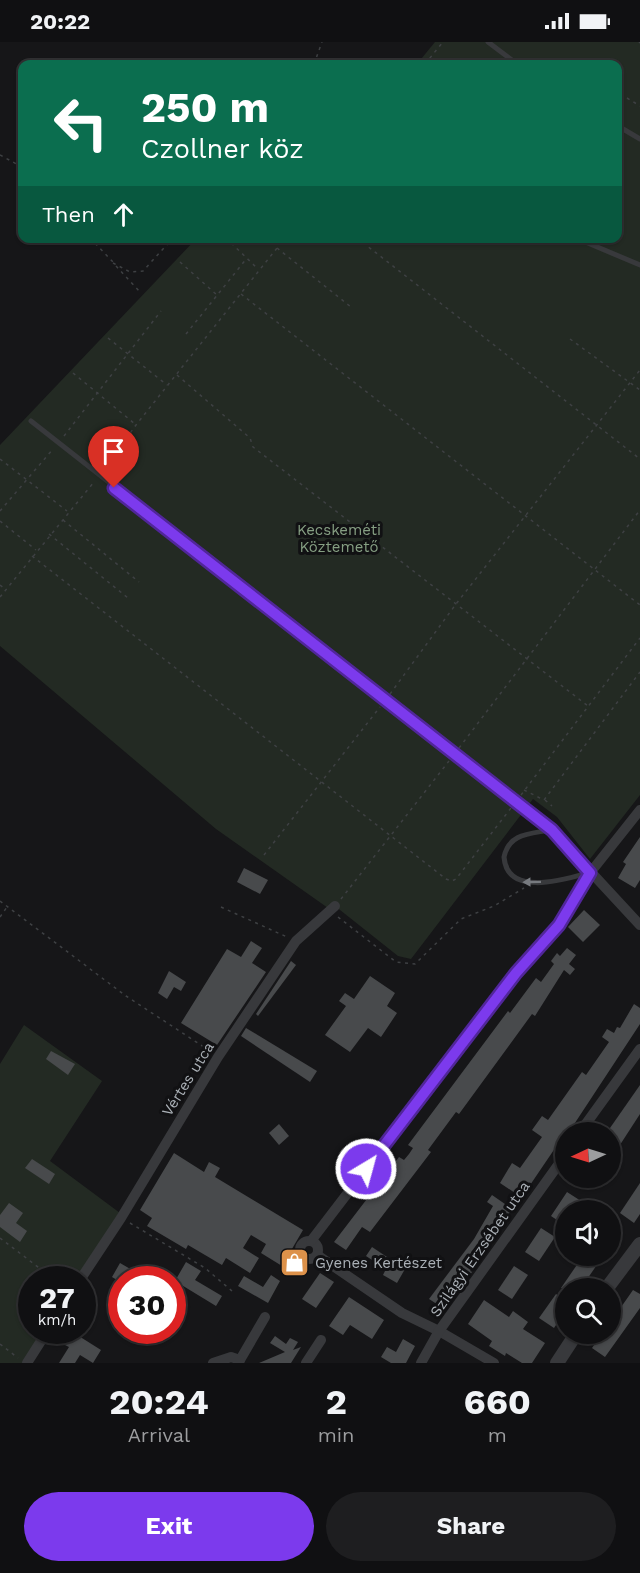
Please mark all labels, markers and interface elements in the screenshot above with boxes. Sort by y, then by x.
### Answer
text: 20:22 [30,9,90,34]
text: 250 m [141,83,269,132]
icon: left [42,84,120,162]
text: Czollner köz [141,133,304,165]
icon: ahead [107,198,140,231]
text: Then [42,202,95,227]
pin [88,426,139,488]
icon: arrive [97,435,130,468]
park label: Kecskeméti Köztemető [297,521,381,556]
one-way arrow [523,877,542,886]
street label: Vértes utca [158,1038,218,1119]
north arrow [555,1122,621,1188]
map controls [555,1122,621,1344]
position arrow [334,1137,398,1201]
street label: Szilágyi Erzsébet utca [426,1177,534,1320]
button: sound [555,1200,621,1266]
shop icon: Gyenes Kertészet [278,1247,310,1279]
place label: Gyenes Kertészet [315,1254,443,1272]
speed limit sign: 30 [108,1266,186,1344]
button: search [555,1278,621,1344]
text: 27 [39,1280,75,1315]
text: km/h [38,1311,76,1329]
text: 20:24 [109,1381,209,1423]
text: 2 [325,1381,347,1423]
text: 660 [463,1381,531,1423]
text: Arrival [128,1423,190,1447]
text: min [318,1423,355,1447]
text: m [488,1423,507,1447]
button: Exit [24,1492,314,1561]
button: Share [326,1492,616,1561]

